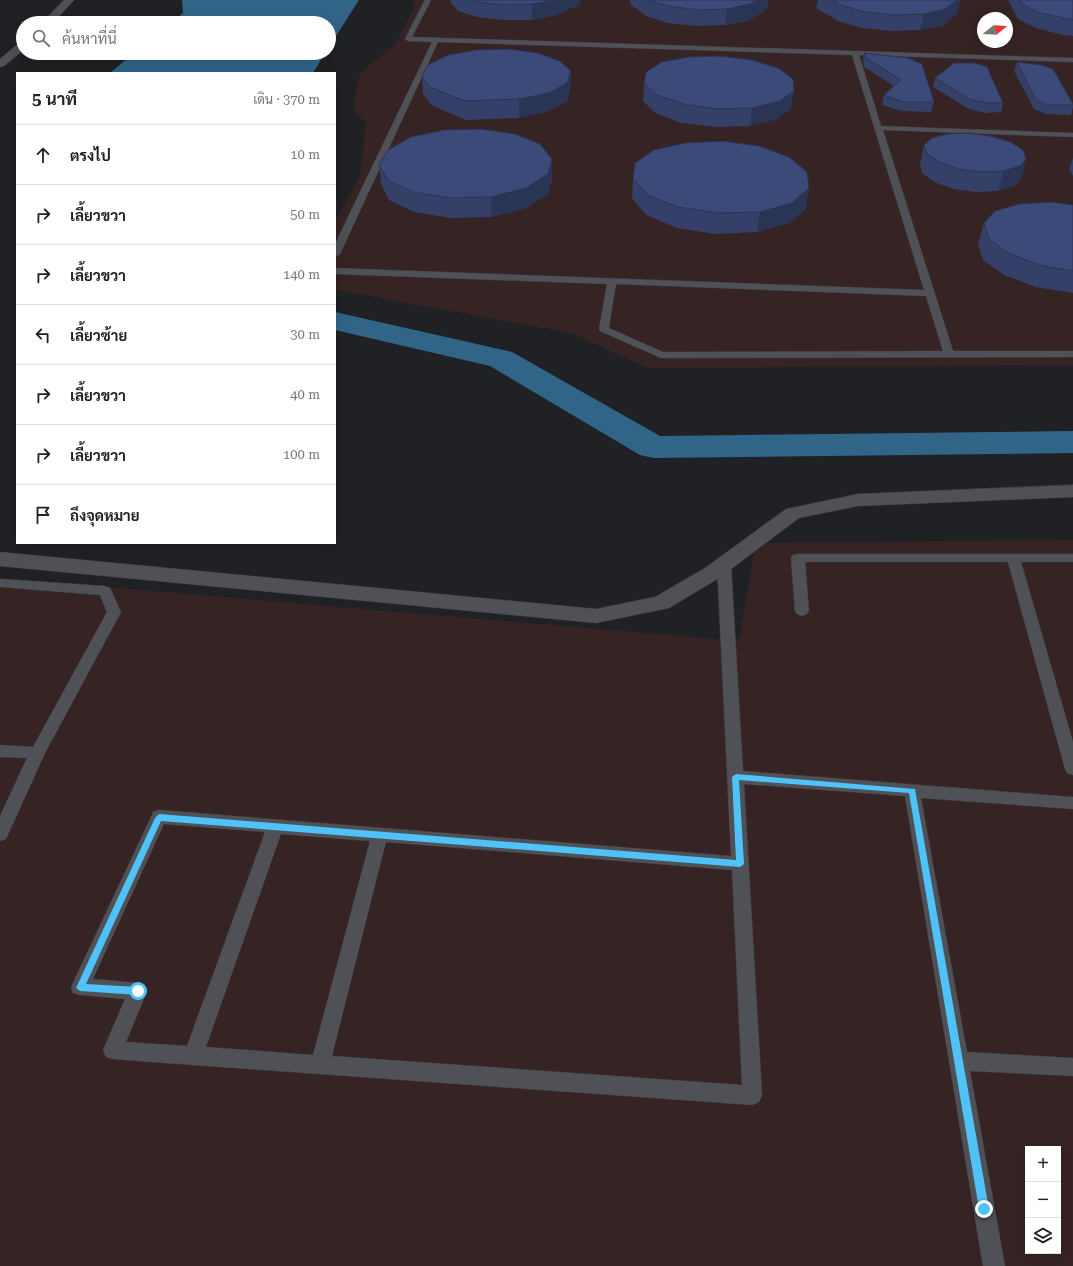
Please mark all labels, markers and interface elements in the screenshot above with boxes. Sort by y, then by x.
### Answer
north arrow [977,12,1013,48]
search box [16,16,336,60]
icon: search [30,27,52,49]
text: ค้นหาที่นี่ [62,30,117,48]
text: 5 นาที [32,89,77,109]
text: เดิน · 370 m [253,92,320,107]
icon: ahead [32,144,54,166]
text: ตรงไป [70,147,111,165]
text: 10 m [290,147,320,162]
icon: right [32,204,54,226]
text: เลี้ยวขวา [70,207,126,225]
text: 50 m [290,207,320,222]
icon: right [32,264,54,286]
text: เลี้ยวขวา [70,267,126,285]
text: 140 m [283,267,320,282]
icon: left [32,324,54,346]
text: เลี้ยวซ้าย [70,327,127,345]
text: 30 m [290,327,320,342]
icon: right [32,384,54,406]
text: เลี้ยวขวา [70,387,126,405]
text: 40 m [290,387,320,402]
icon: right [32,444,54,466]
text: เลี้ยวขวา [70,447,126,465]
text: 100 m [283,447,320,462]
icon: arrive [32,504,54,526]
text: ถึงจุดหมาย [70,507,140,525]
route start [129,982,147,1000]
map controls [1025,1146,1061,1254]
button: + [1025,1146,1061,1182]
button: − [1025,1182,1061,1218]
route end [975,1200,993,1218]
button: layers [1025,1218,1061,1254]

